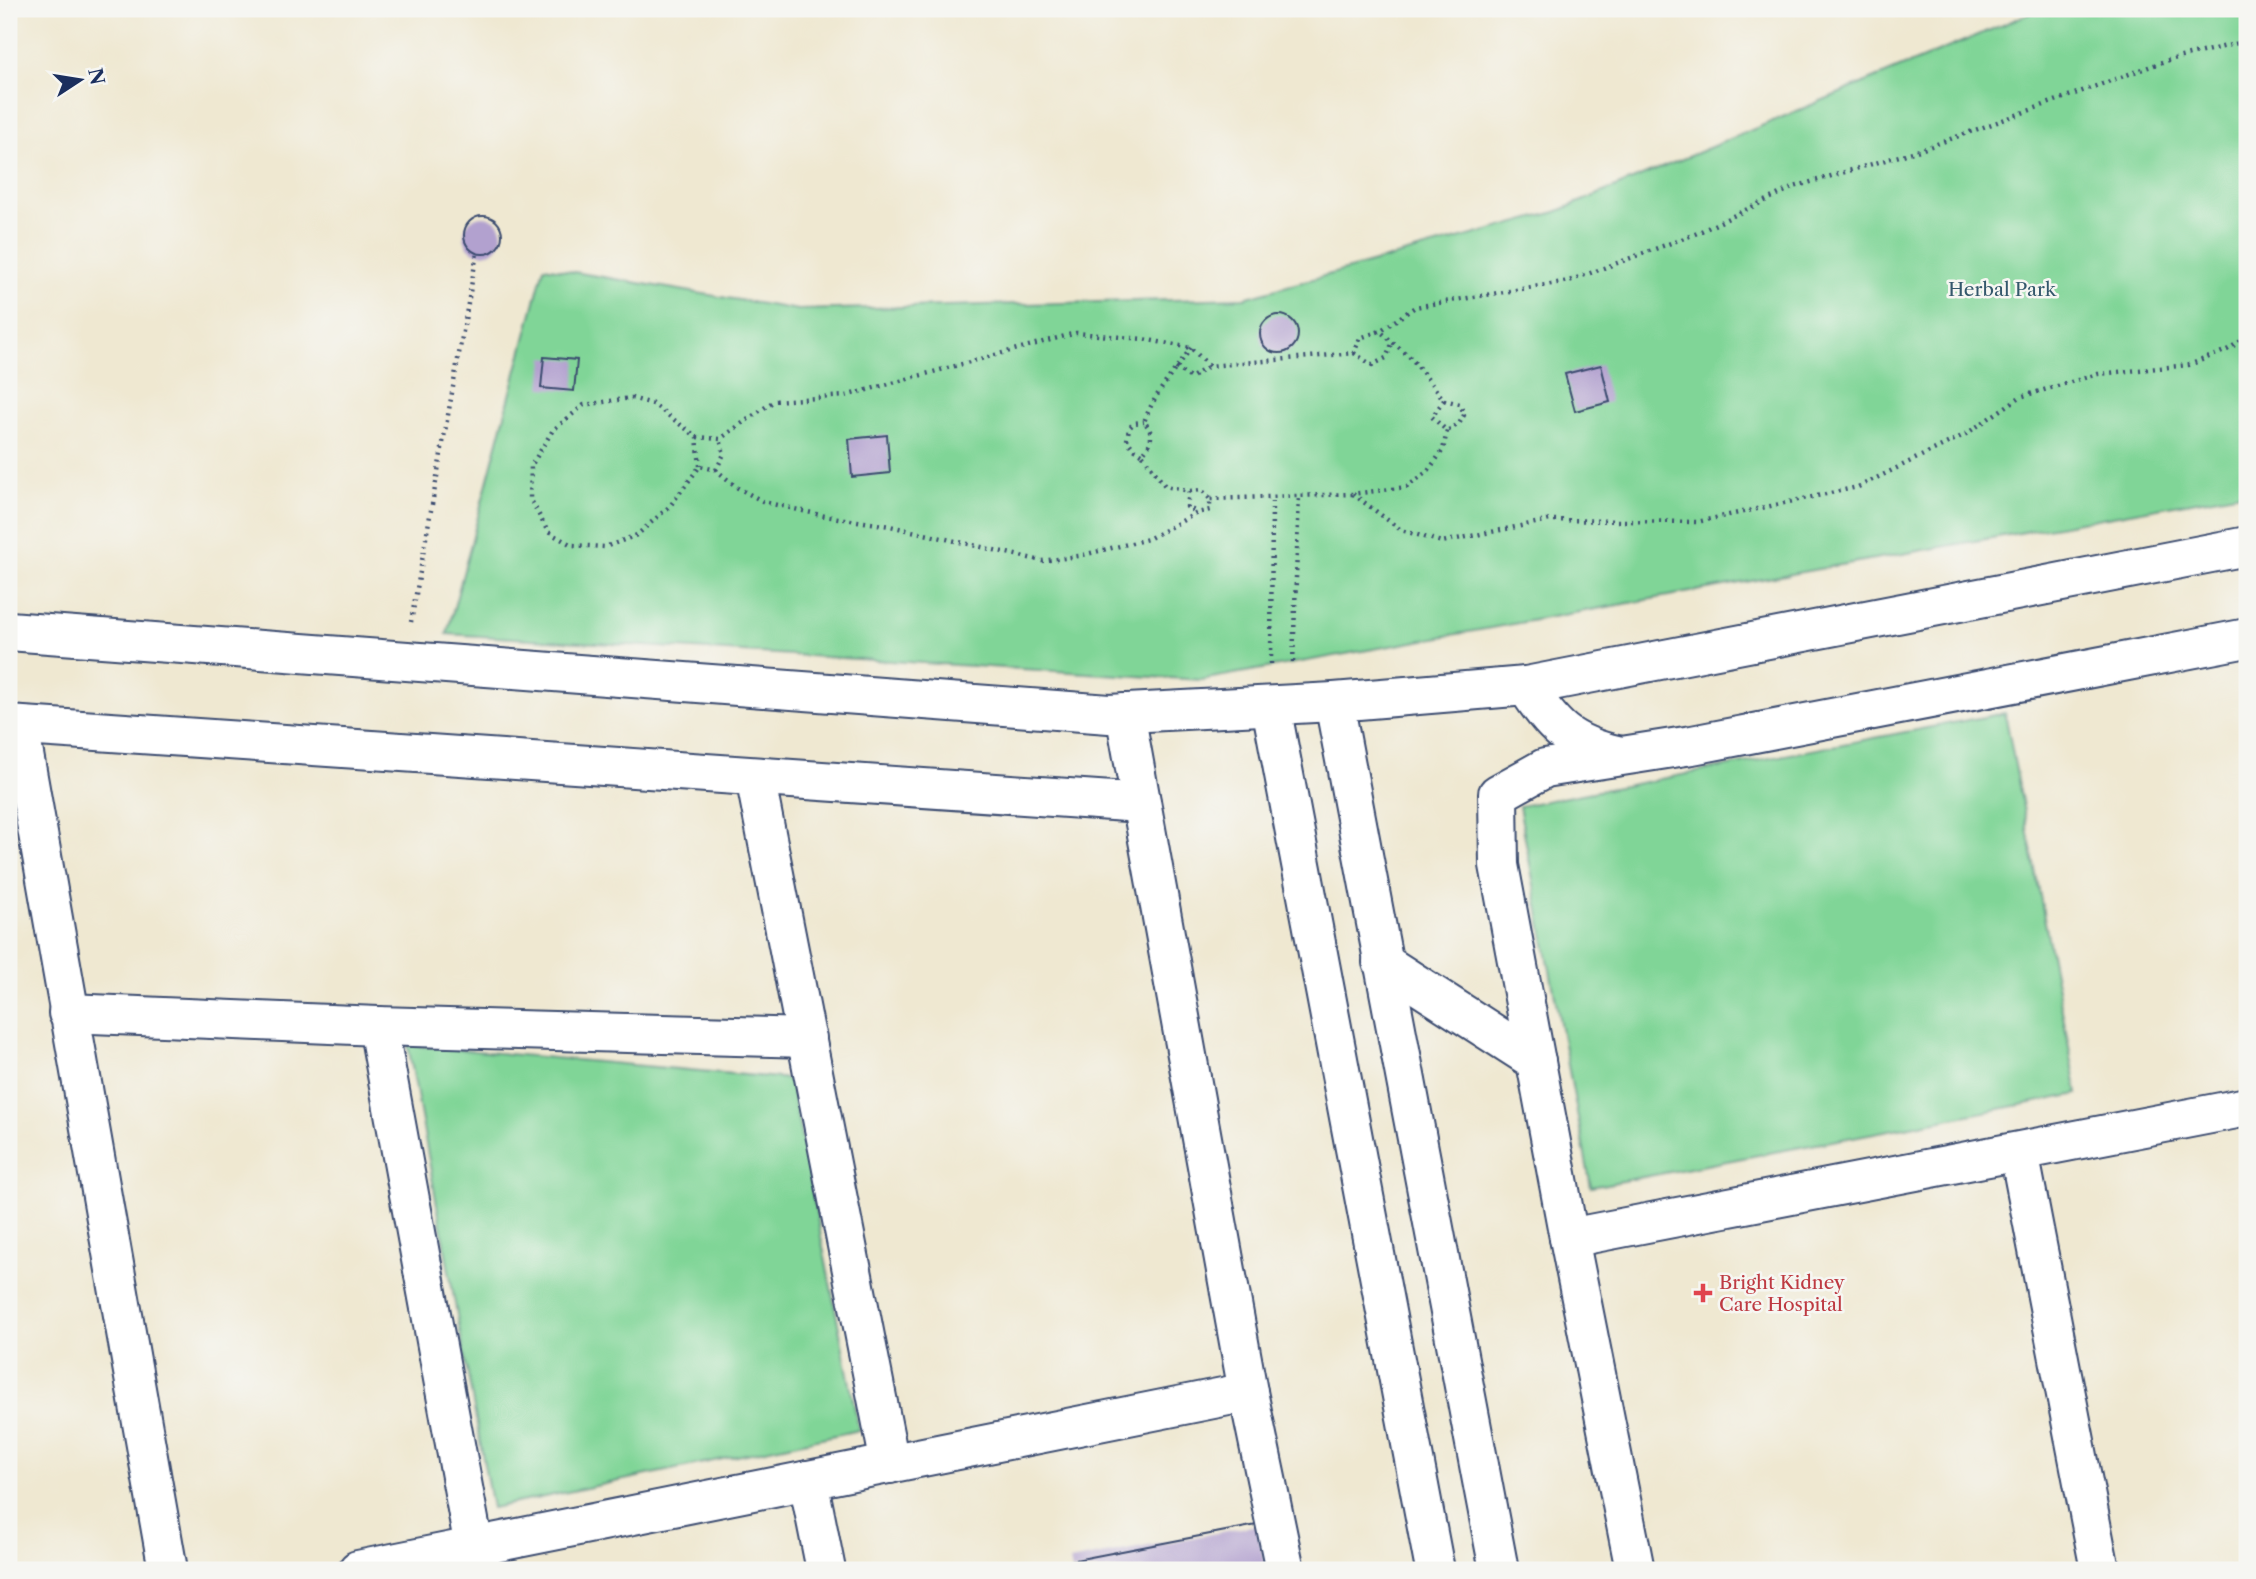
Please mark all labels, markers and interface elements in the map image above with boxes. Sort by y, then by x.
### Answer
north arrow [46,46,116,116]
text: N [83,66,109,87]
park label: Herbal Park [1948,278,2057,301]
place label: Bright Kidney Care Hospital [1719,1271,1845,1316]
marker: Bright Kidney Care Hospital [1693,1283,1713,1303]

